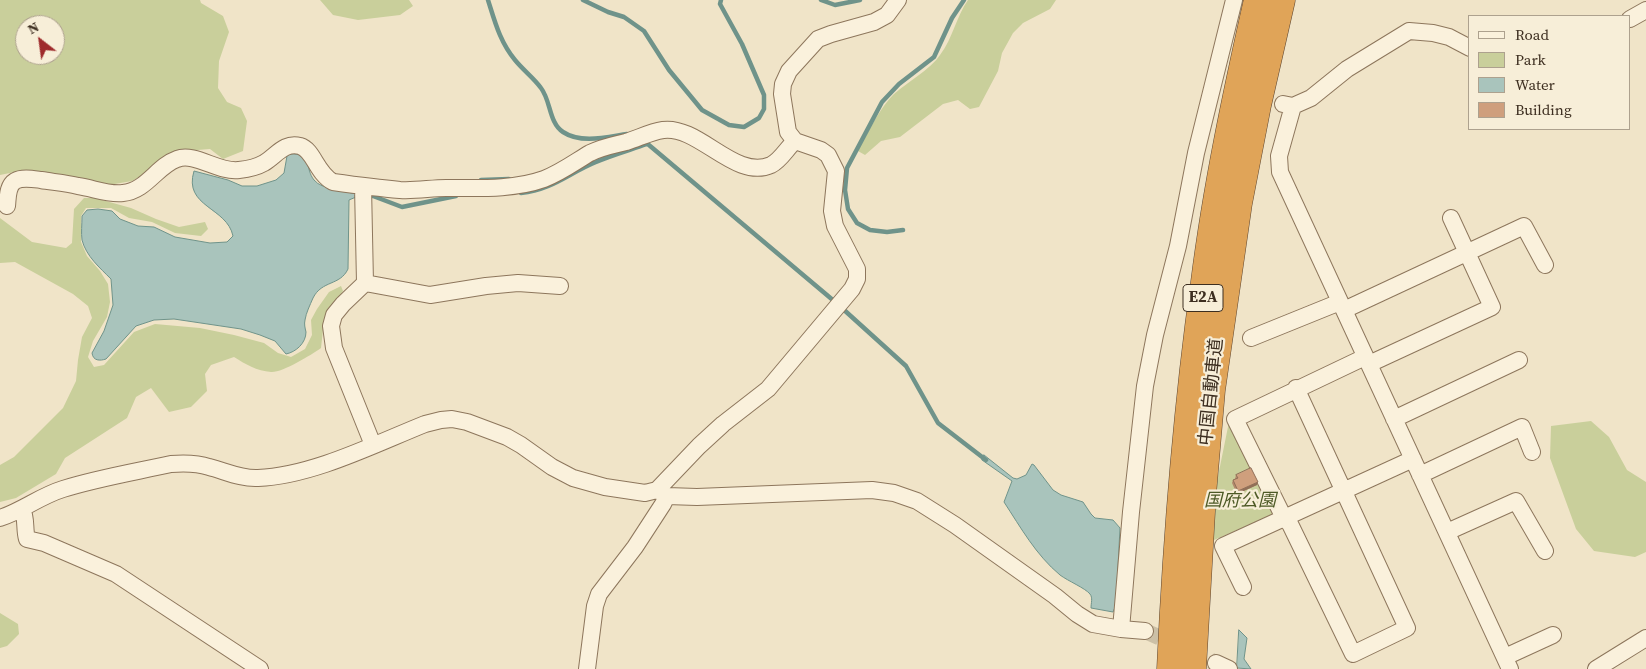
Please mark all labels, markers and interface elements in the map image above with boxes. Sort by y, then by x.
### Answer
north arrow [15,15,65,65]
legend [1468,15,1631,130]
text: N [24,17,42,39]
text: Road [1515,24,1549,45]
text: Park [1515,49,1546,70]
text: Water [1515,74,1555,95]
text: Building [1515,99,1572,120]
road number: E2A [1183,284,1223,312]
street label: 中国自動車道 [1196,337,1228,447]
park label: 国府公園 [1204,490,1276,512]

